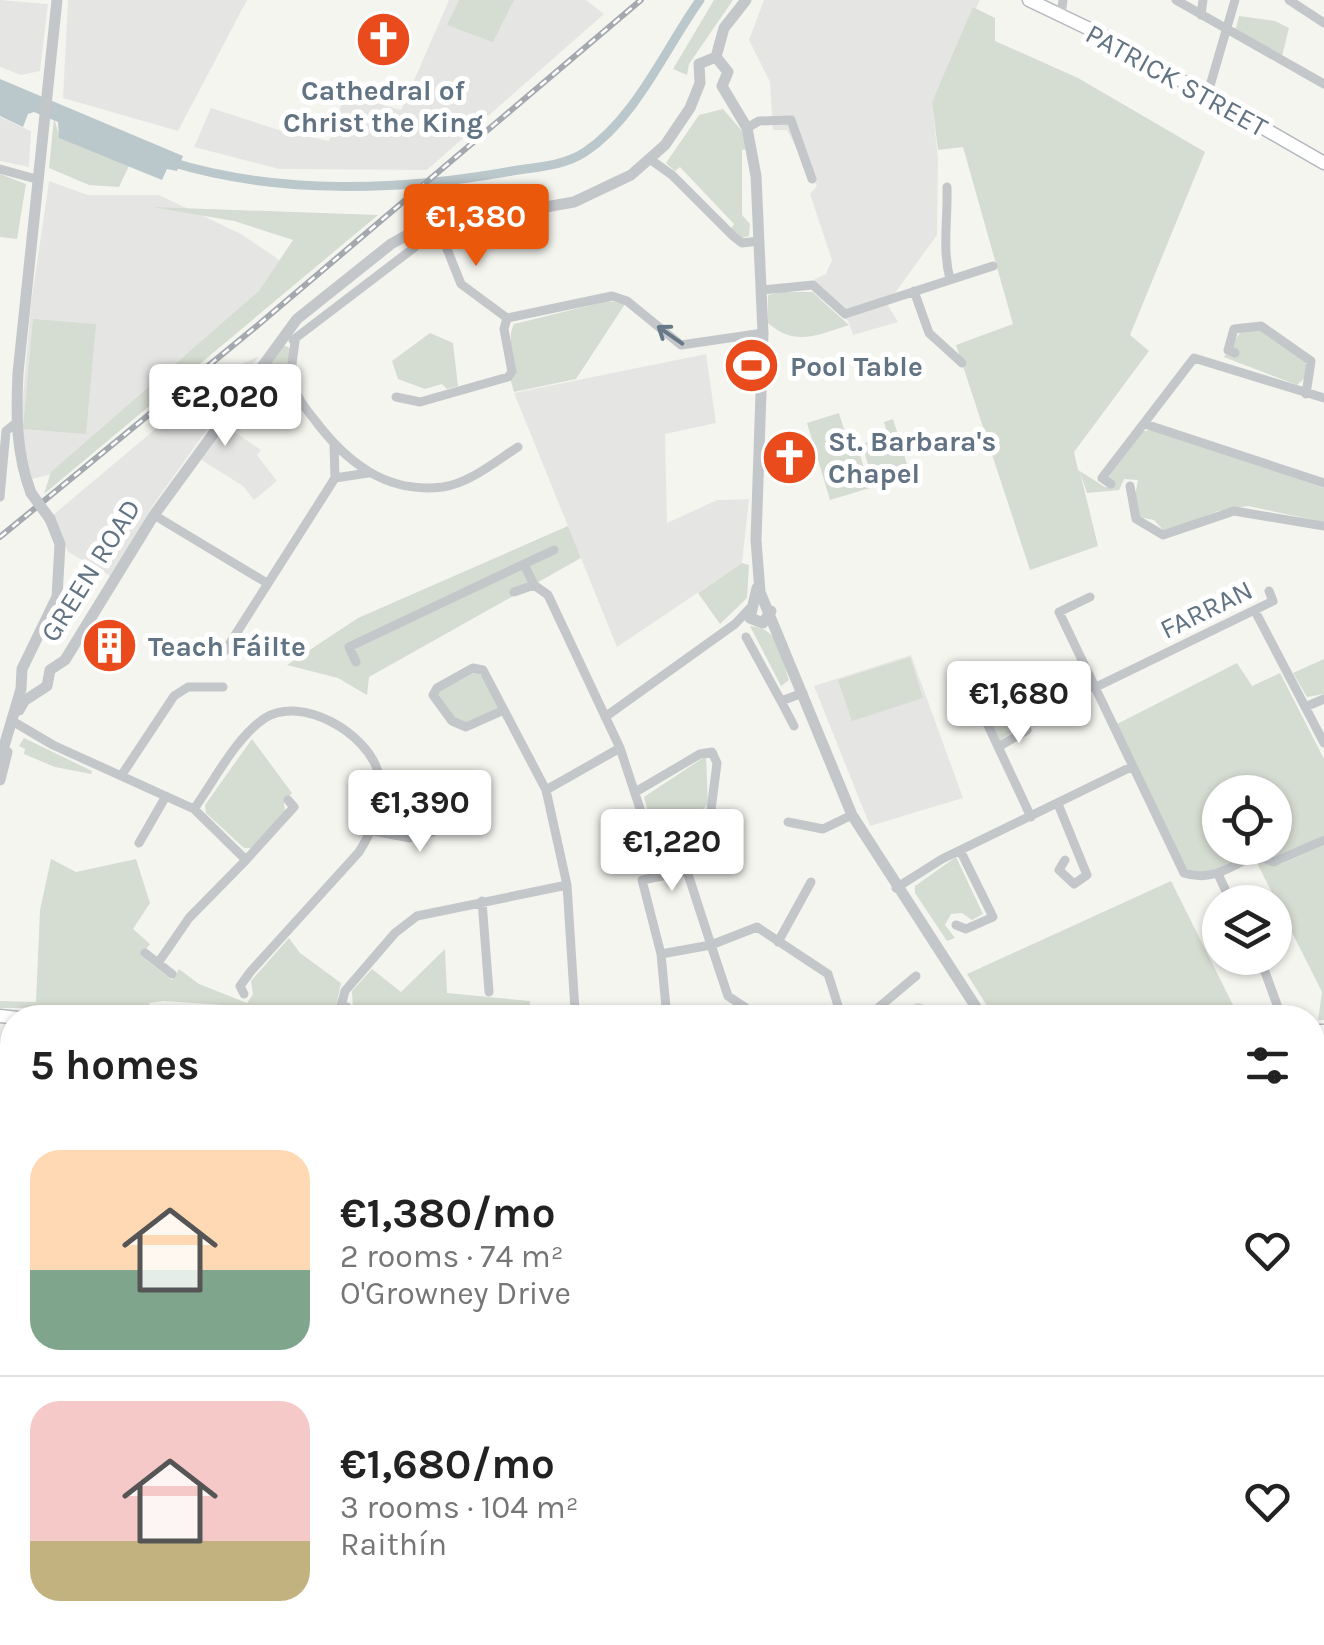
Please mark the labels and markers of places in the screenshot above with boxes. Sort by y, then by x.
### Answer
church icon: Cathedral of Christ the King [353,9,413,69]
place label: Cathedral of Christ the King [283,74,483,139]
pin: €1,380 [395,184,557,269]
sports icon: Pool Table [721,336,781,396]
place label: Pool Table [790,350,923,383]
pin: €2,020 [144,364,306,449]
place label: St. Barbara's Chapel [828,425,996,490]
church icon: St. Barbara's Chapel [759,427,819,487]
building icon: Teach Fáilte [79,616,139,676]
place label: Teach Fáilte [148,630,306,663]
pin: €1,680 [938,661,1100,746]
pin: €1,390 [339,770,501,855]
pin: €1,220 [591,809,753,894]

